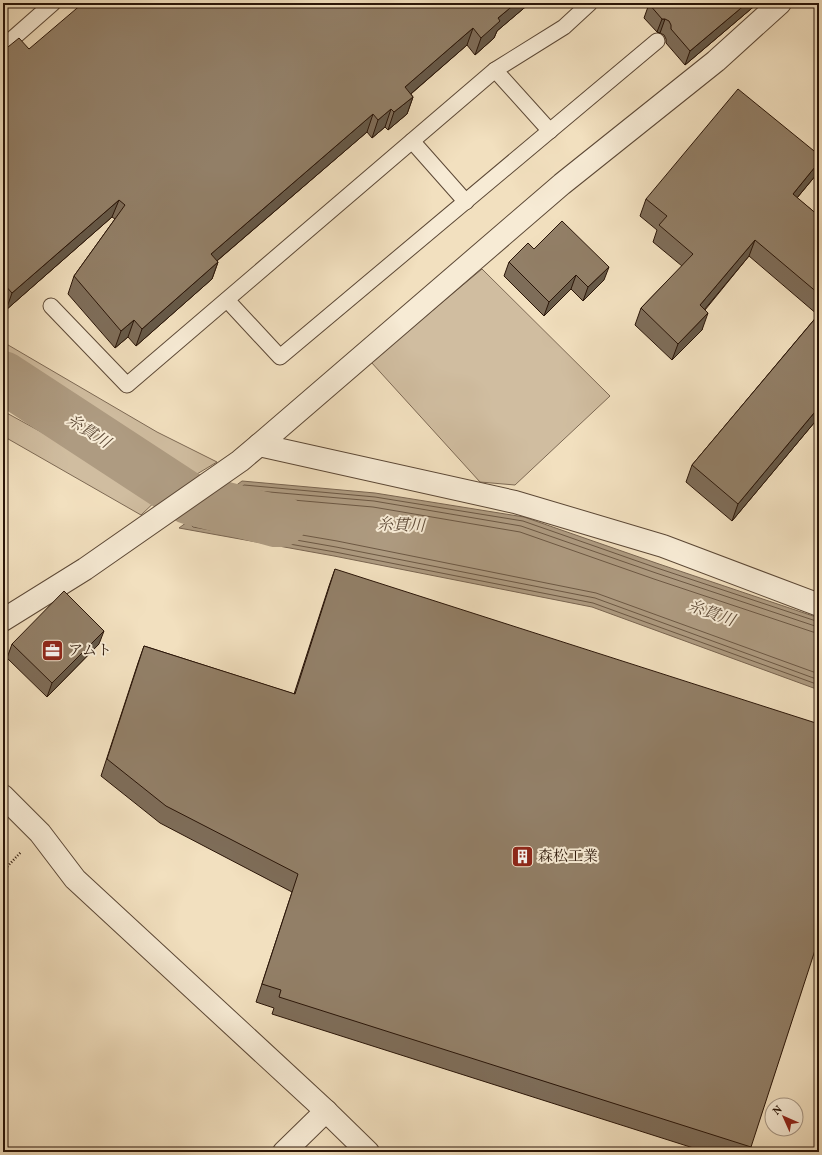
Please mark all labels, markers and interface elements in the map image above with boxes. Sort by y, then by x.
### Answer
water label: 糸貫川 [62,410,116,455]
water label: 糸貫川 [377,514,427,538]
water label: 糸貫川 [685,595,739,633]
office icon: アムト [40,638,66,664]
place label: アムト [68,641,112,662]
building icon: 森松工業 [509,844,535,870]
place label: 森松工業 [538,847,598,868]
north arrow [764,1097,804,1137]
text: N [770,1103,786,1119]

